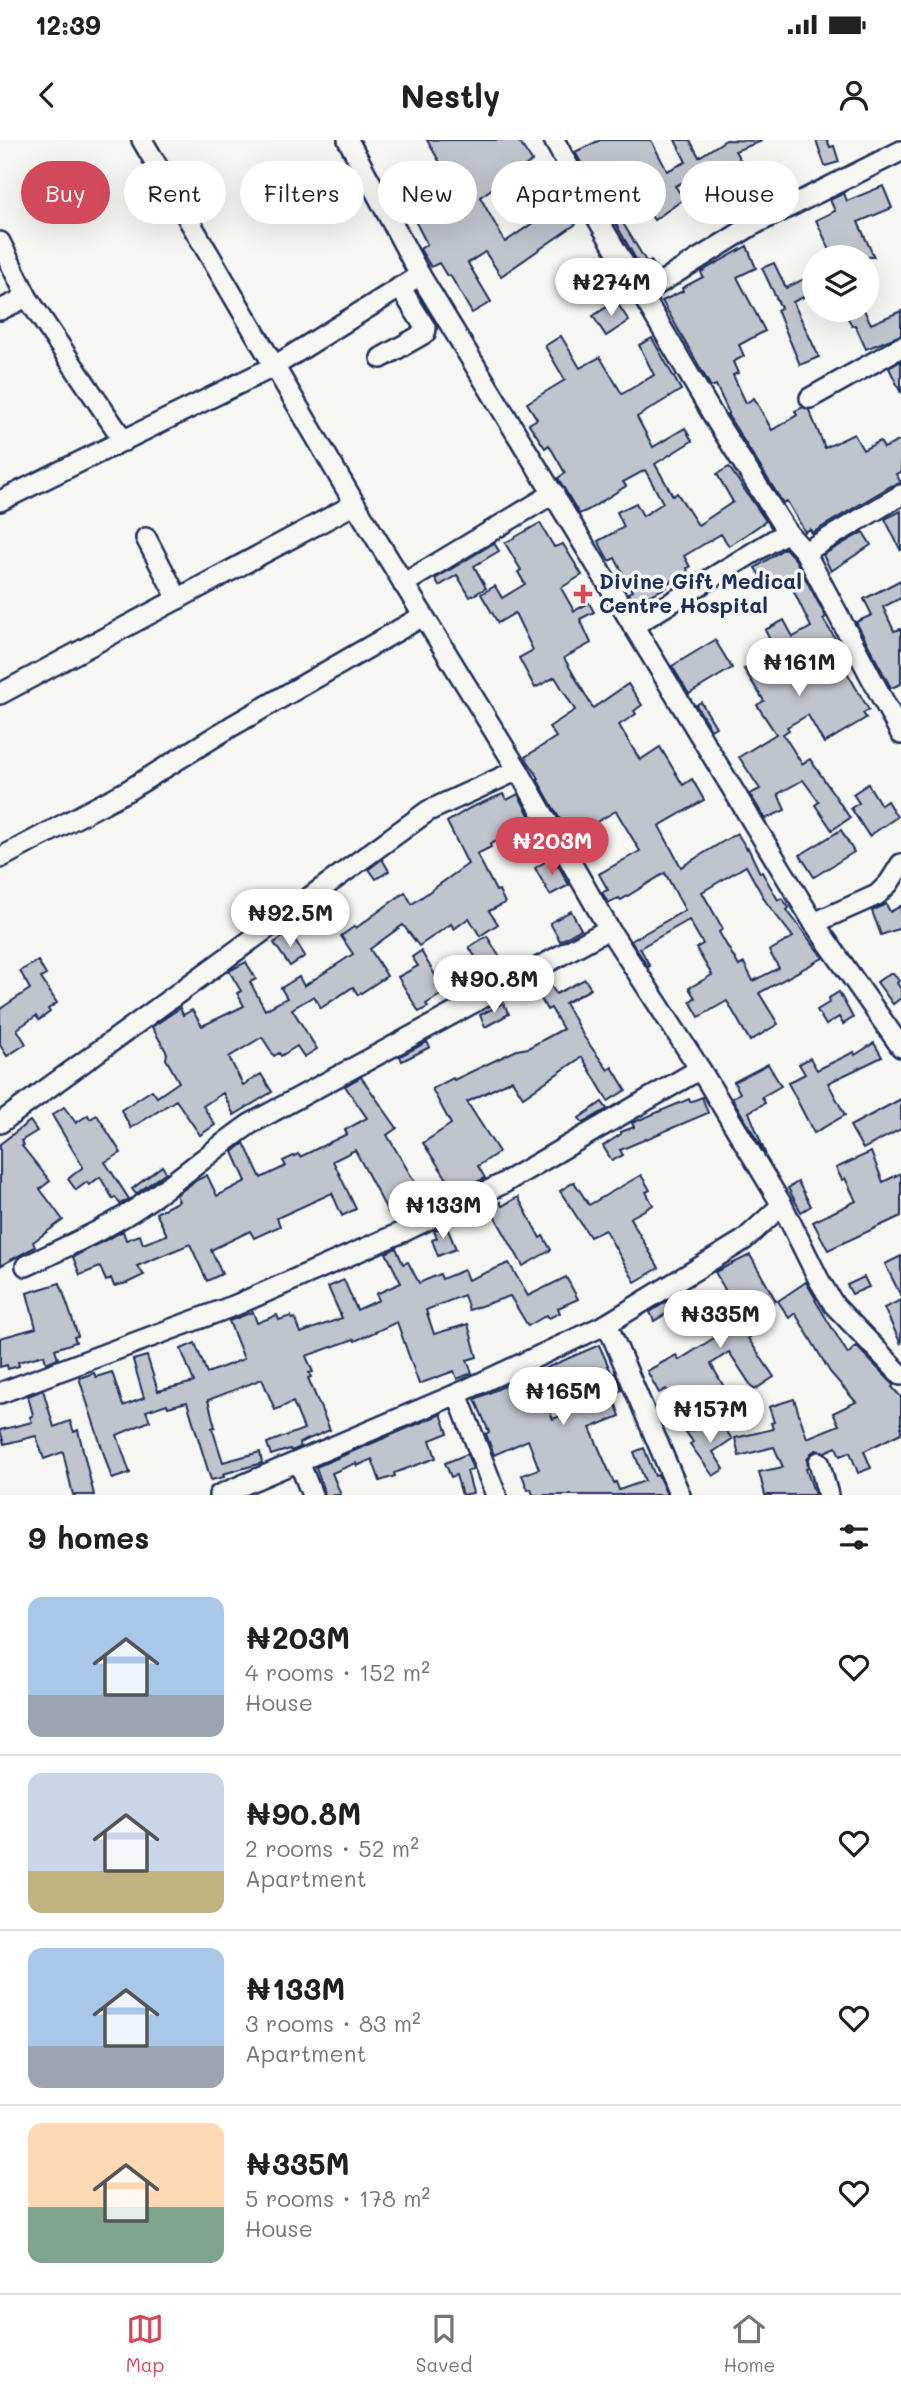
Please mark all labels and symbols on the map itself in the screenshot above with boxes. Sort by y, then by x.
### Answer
pin: ₦274M [562,258,660,318]
place label: Divine Gift Medical Centre Hospital [599,567,802,618]
marker: Divine Gift Medical Centre Hospital [573,584,593,604]
pin: ₦161M [750,638,848,698]
pin: ₦203M [503,818,601,877]
pin: ₦92.5M [233,890,347,949]
pin: ₦90.8M [437,956,551,1015]
pin: ₦133M [394,1182,492,1241]
pin: ₦335M [671,1290,769,1350]
pin: ₦165M [514,1368,612,1427]
pin: ₦157M [661,1386,759,1445]

